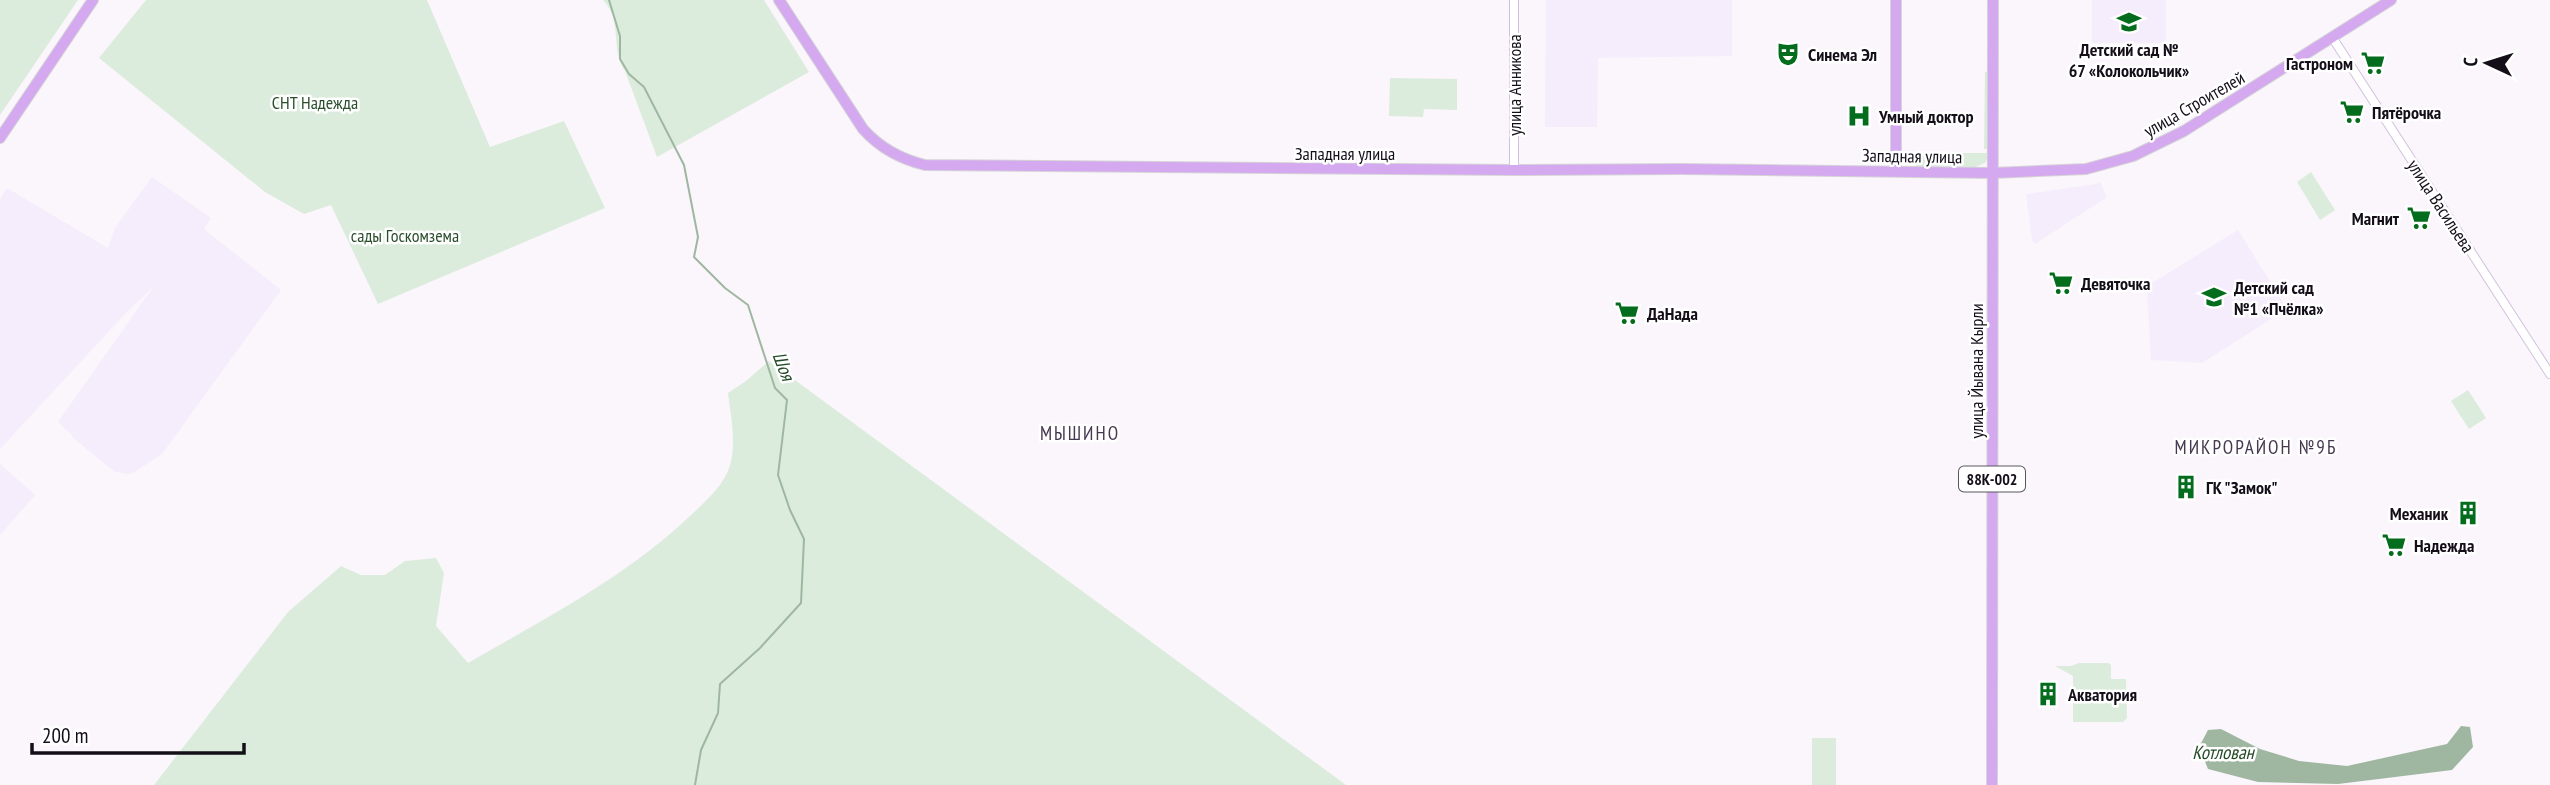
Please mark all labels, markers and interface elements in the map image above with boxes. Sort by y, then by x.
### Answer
school or university icon: Детский сад № 67 «Колокольчик» [2115,8,2143,36]
north arrow [2452,28,2522,98]
street label: улица Анникова [1503,34,1526,136]
place label: Детский сад № 67 «Колокольчик» [2069,38,2189,82]
theatre icon: Синема Эл [1774,40,1802,68]
place label: Синема Эл [1808,43,1877,66]
supermarket icon: Гастроном [2359,49,2387,77]
place label: Гастроном [2286,52,2353,75]
text: С [2458,56,2482,67]
street label: улица Строителей [2139,66,2249,142]
park label: СНТ Надежда [272,91,358,114]
supermarket icon: Пятёрочка [2338,98,2366,126]
place label: Пятёрочка [2372,101,2441,124]
hospital icon: Умный доктор [1845,102,1873,130]
place label: Умный доктор [1878,105,1973,128]
street label: Западная улица [1295,142,1395,165]
street label: Западная улица [1862,144,1962,168]
street label: улица Васильева [2402,155,2480,257]
supermarket icon: Магнит [2405,204,2433,232]
place label: Магнит [2352,207,2400,230]
park label: сады Госкомзема [351,224,459,247]
supermarket icon: Девяточка [2047,269,2075,297]
place label: Девяточка [2081,272,2150,295]
place label: Детский сад №1 «Пчёлка» [2234,276,2323,320]
school or university icon: Детский сад №1 «Пчёлка» [2200,283,2228,311]
supermarket icon: ДаНада [1613,299,1641,327]
place label: ДаНада [1647,302,1698,325]
street label: улица Йывана Кырли [1965,303,1988,439]
water label: Шоя [768,348,801,385]
district label: МЫШИНО [1040,421,1120,445]
district label: МИКРОРАЙОН №9Б [2175,435,2337,459]
road number: 88К-002 [1959,466,2025,492]
building icon: ГК "Замок" [2172,473,2200,501]
place label: ГК "Замок" [2206,476,2278,499]
building icon: Механик [2454,499,2482,527]
place label: Механик [2390,502,2449,525]
supermarket icon: Надежда [2380,531,2408,559]
place label: Надежда [2414,534,2474,557]
building icon: Акватория [2034,680,2062,708]
place label: Акватория [2067,683,2137,706]
scale bar [32,712,243,756]
text: 200 m [42,722,88,749]
water label: Котлован [2192,740,2256,764]

